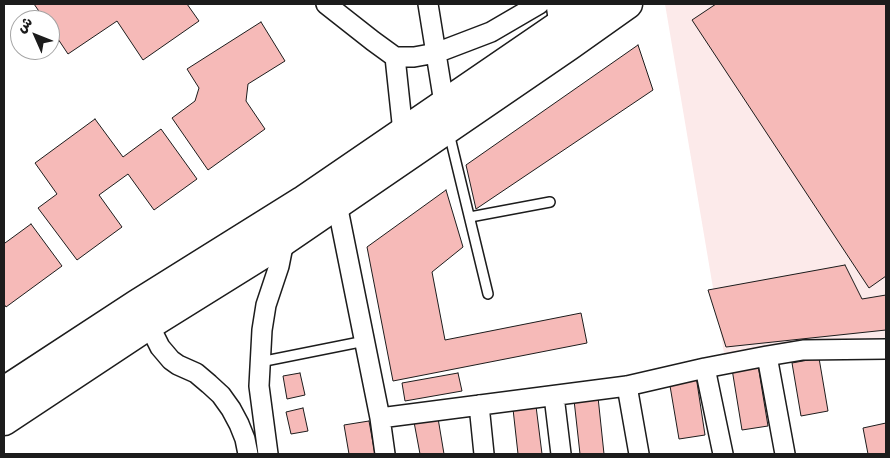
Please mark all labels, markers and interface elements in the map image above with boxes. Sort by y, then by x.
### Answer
north arrow [10,10,60,60]
text: ش [10,11,39,39]

